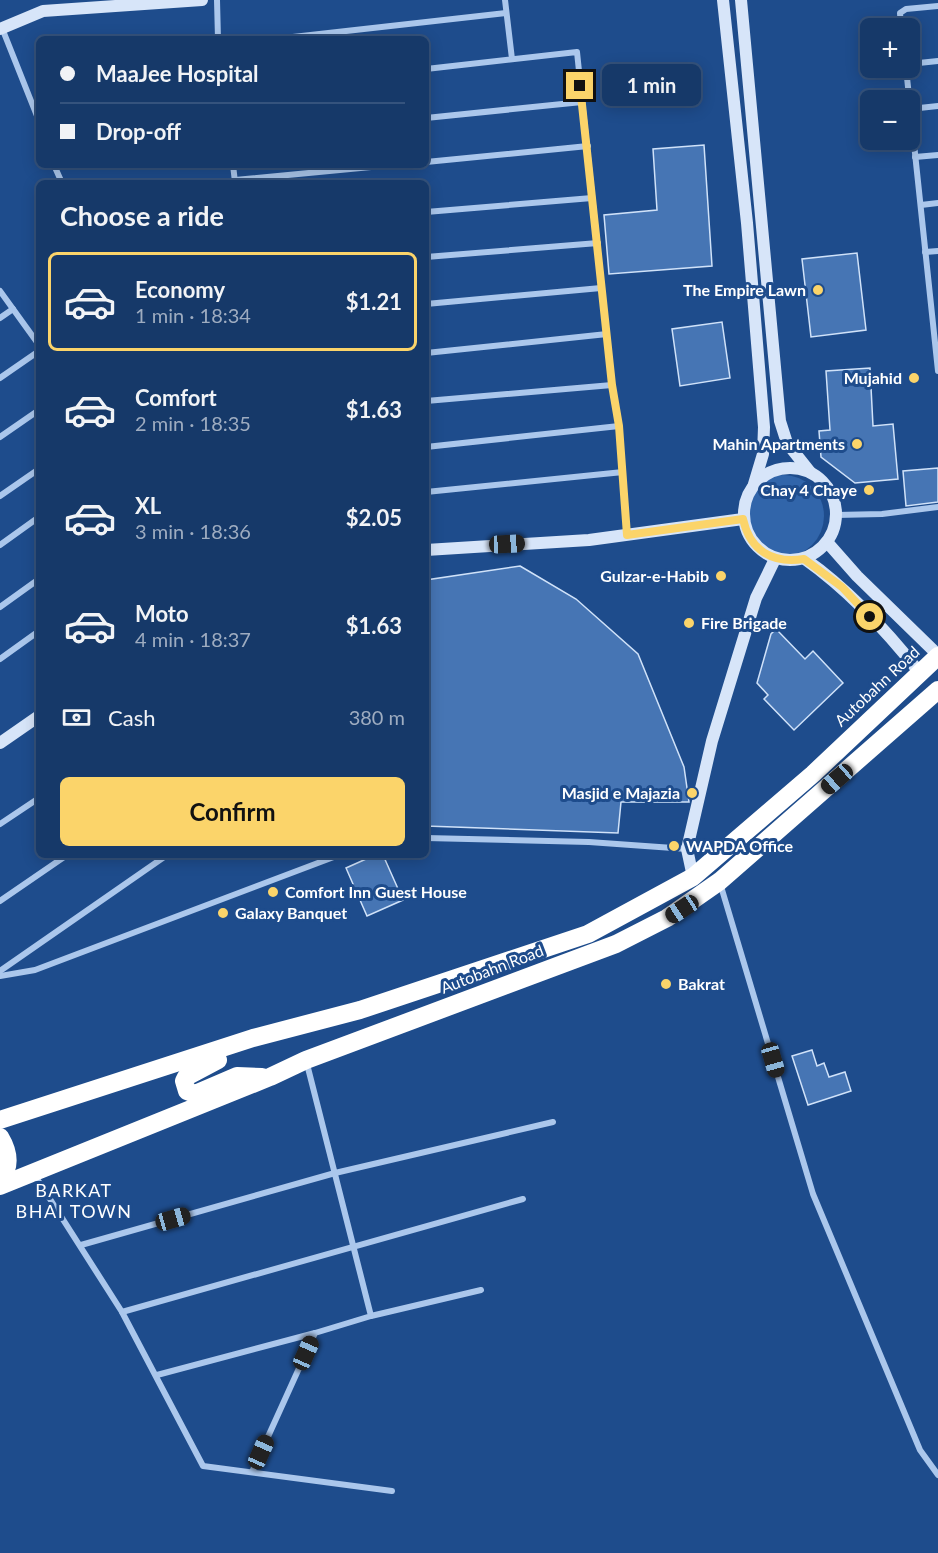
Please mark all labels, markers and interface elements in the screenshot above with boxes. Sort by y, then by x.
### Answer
map controls [860,18,920,150]
button: + [860,18,920,78]
text: MaaJee Hospital [96,60,259,87]
callout: 1 min [601,65,700,107]
route end [566,72,593,99]
text: 1 min [627,73,676,97]
button: − [860,90,920,150]
text: Drop-off [96,118,181,145]
text: Choose a ride [60,199,224,232]
icon: car [63,275,117,329]
text: Economy [135,276,225,303]
place label: The Empire Lawn [683,280,806,299]
marker: The Empire Lawn [811,283,825,297]
text: $1.21 [346,288,402,315]
text: 1 min · 18:34 [135,303,251,327]
place label: Mujahid [844,368,902,387]
marker: Mujahid [907,371,921,385]
icon: car [63,383,117,437]
text: Comfort [135,384,217,411]
text: $1.63 [346,396,402,423]
text: 2 min · 18:35 [135,411,251,435]
place label: Mahin Apartments [712,434,845,453]
marker: Mahin Apartments [850,437,864,451]
place label: Chay 4 Chaye [760,480,857,499]
marker: Chay 4 Chaye [862,483,876,497]
icon: car [63,491,117,545]
text: XL [135,492,161,519]
text: $2.05 [346,504,402,531]
text: 3 min · 18:36 [135,519,251,543]
car [489,534,525,554]
place label: Gulzar-e-Habib [600,566,709,585]
marker: Gulzar-e-Habib [714,569,728,583]
icon: car [63,599,117,653]
text: Moto [135,600,189,627]
route start [856,603,883,630]
text: $1.63 [346,612,402,639]
place label: Fire Brigade [701,613,787,632]
marker: Fire Brigade [682,616,696,630]
text: 4 min · 18:37 [135,627,251,651]
street label: Autobahn Road [830,642,923,730]
icon: cash [60,701,93,734]
text: Cash [108,704,155,731]
text: 380 m [349,705,405,729]
car [818,760,856,798]
button: Confirm [60,777,405,846]
place label: Masjid e Majazia [562,783,680,802]
marker: Masjid e Majazia [685,786,699,800]
place label: WAPDA Office [686,836,794,855]
marker: WAPDA Office [667,839,681,853]
place label: Comfort Inn Guest House [285,882,467,901]
marker: Comfort Inn Guest House [266,885,280,899]
car [662,892,702,926]
place label: Galaxy Banquet [235,903,347,922]
marker: Galaxy Banquet [216,906,230,920]
street label: Autobahn Road [438,940,546,997]
place label: Bakrat [678,974,725,993]
marker: Bakrat [659,977,673,991]
car [759,1040,787,1080]
district label: BARKAT BHAI TOWN [16,1179,132,1222]
car [153,1205,193,1233]
car [290,1333,322,1373]
car [245,1432,277,1472]

